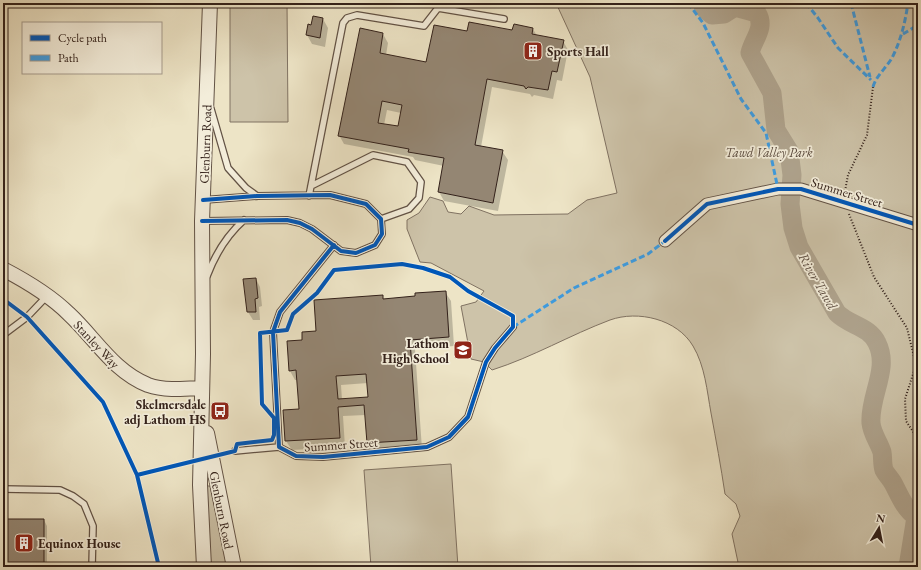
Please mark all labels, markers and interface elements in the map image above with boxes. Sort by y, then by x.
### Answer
legend [22,22,162,74]
text: Cycle path [58,30,107,46]
building icon: Sports Hall [522,40,544,62]
place label: Sports Hall [547,43,609,60]
text: Path [58,50,79,66]
street label: Glenburn Road [196,104,215,184]
park label: Tawd Valley Park [725,144,813,161]
street label: Summer Street [809,174,885,211]
water label: River Tawd [795,249,842,313]
street label: Stanley Way [70,317,124,372]
place label: Lathom High School [382,335,450,367]
school or university icon: Lathom High School [452,339,474,361]
place label: Skelmersdale adj Lathom HS [124,396,207,428]
bus stop icon: Skelmersdale adj Lathom HS [209,400,231,422]
street label: Summer Street [304,433,378,456]
street label: Glenburn Road [206,470,237,551]
north arrow [859,508,899,548]
text: N [875,510,886,526]
building icon: Equinox House [13,532,35,554]
place label: Equinox House [38,535,121,552]

